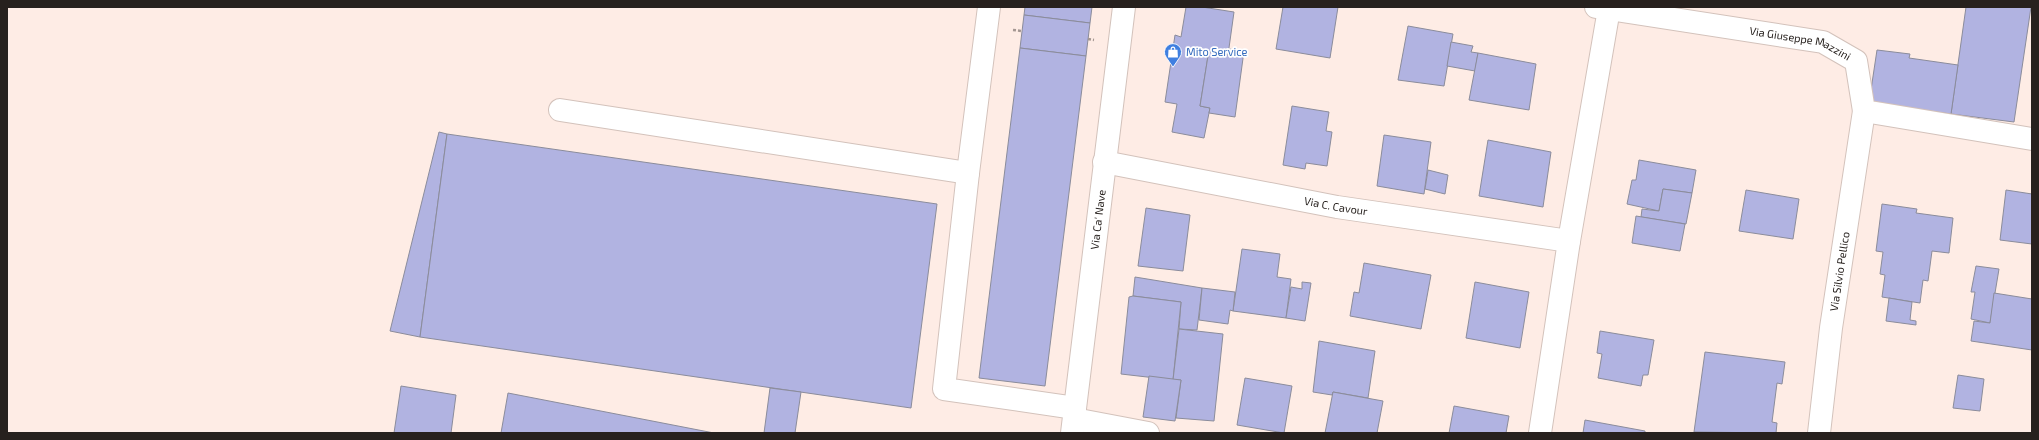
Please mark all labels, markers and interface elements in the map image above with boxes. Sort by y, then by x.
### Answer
street label: Via Giuseppe Mazzini [1749,24,1853,63]
shop icon: Mito Service [1163,42,1183,67]
place label: Mito Service [1186,45,1248,58]
street label: Via Ca' Nave [1087,189,1108,250]
street label: Via C. Cavour [1303,194,1369,217]
street label: Via Silvio Pellico [1827,231,1852,312]

